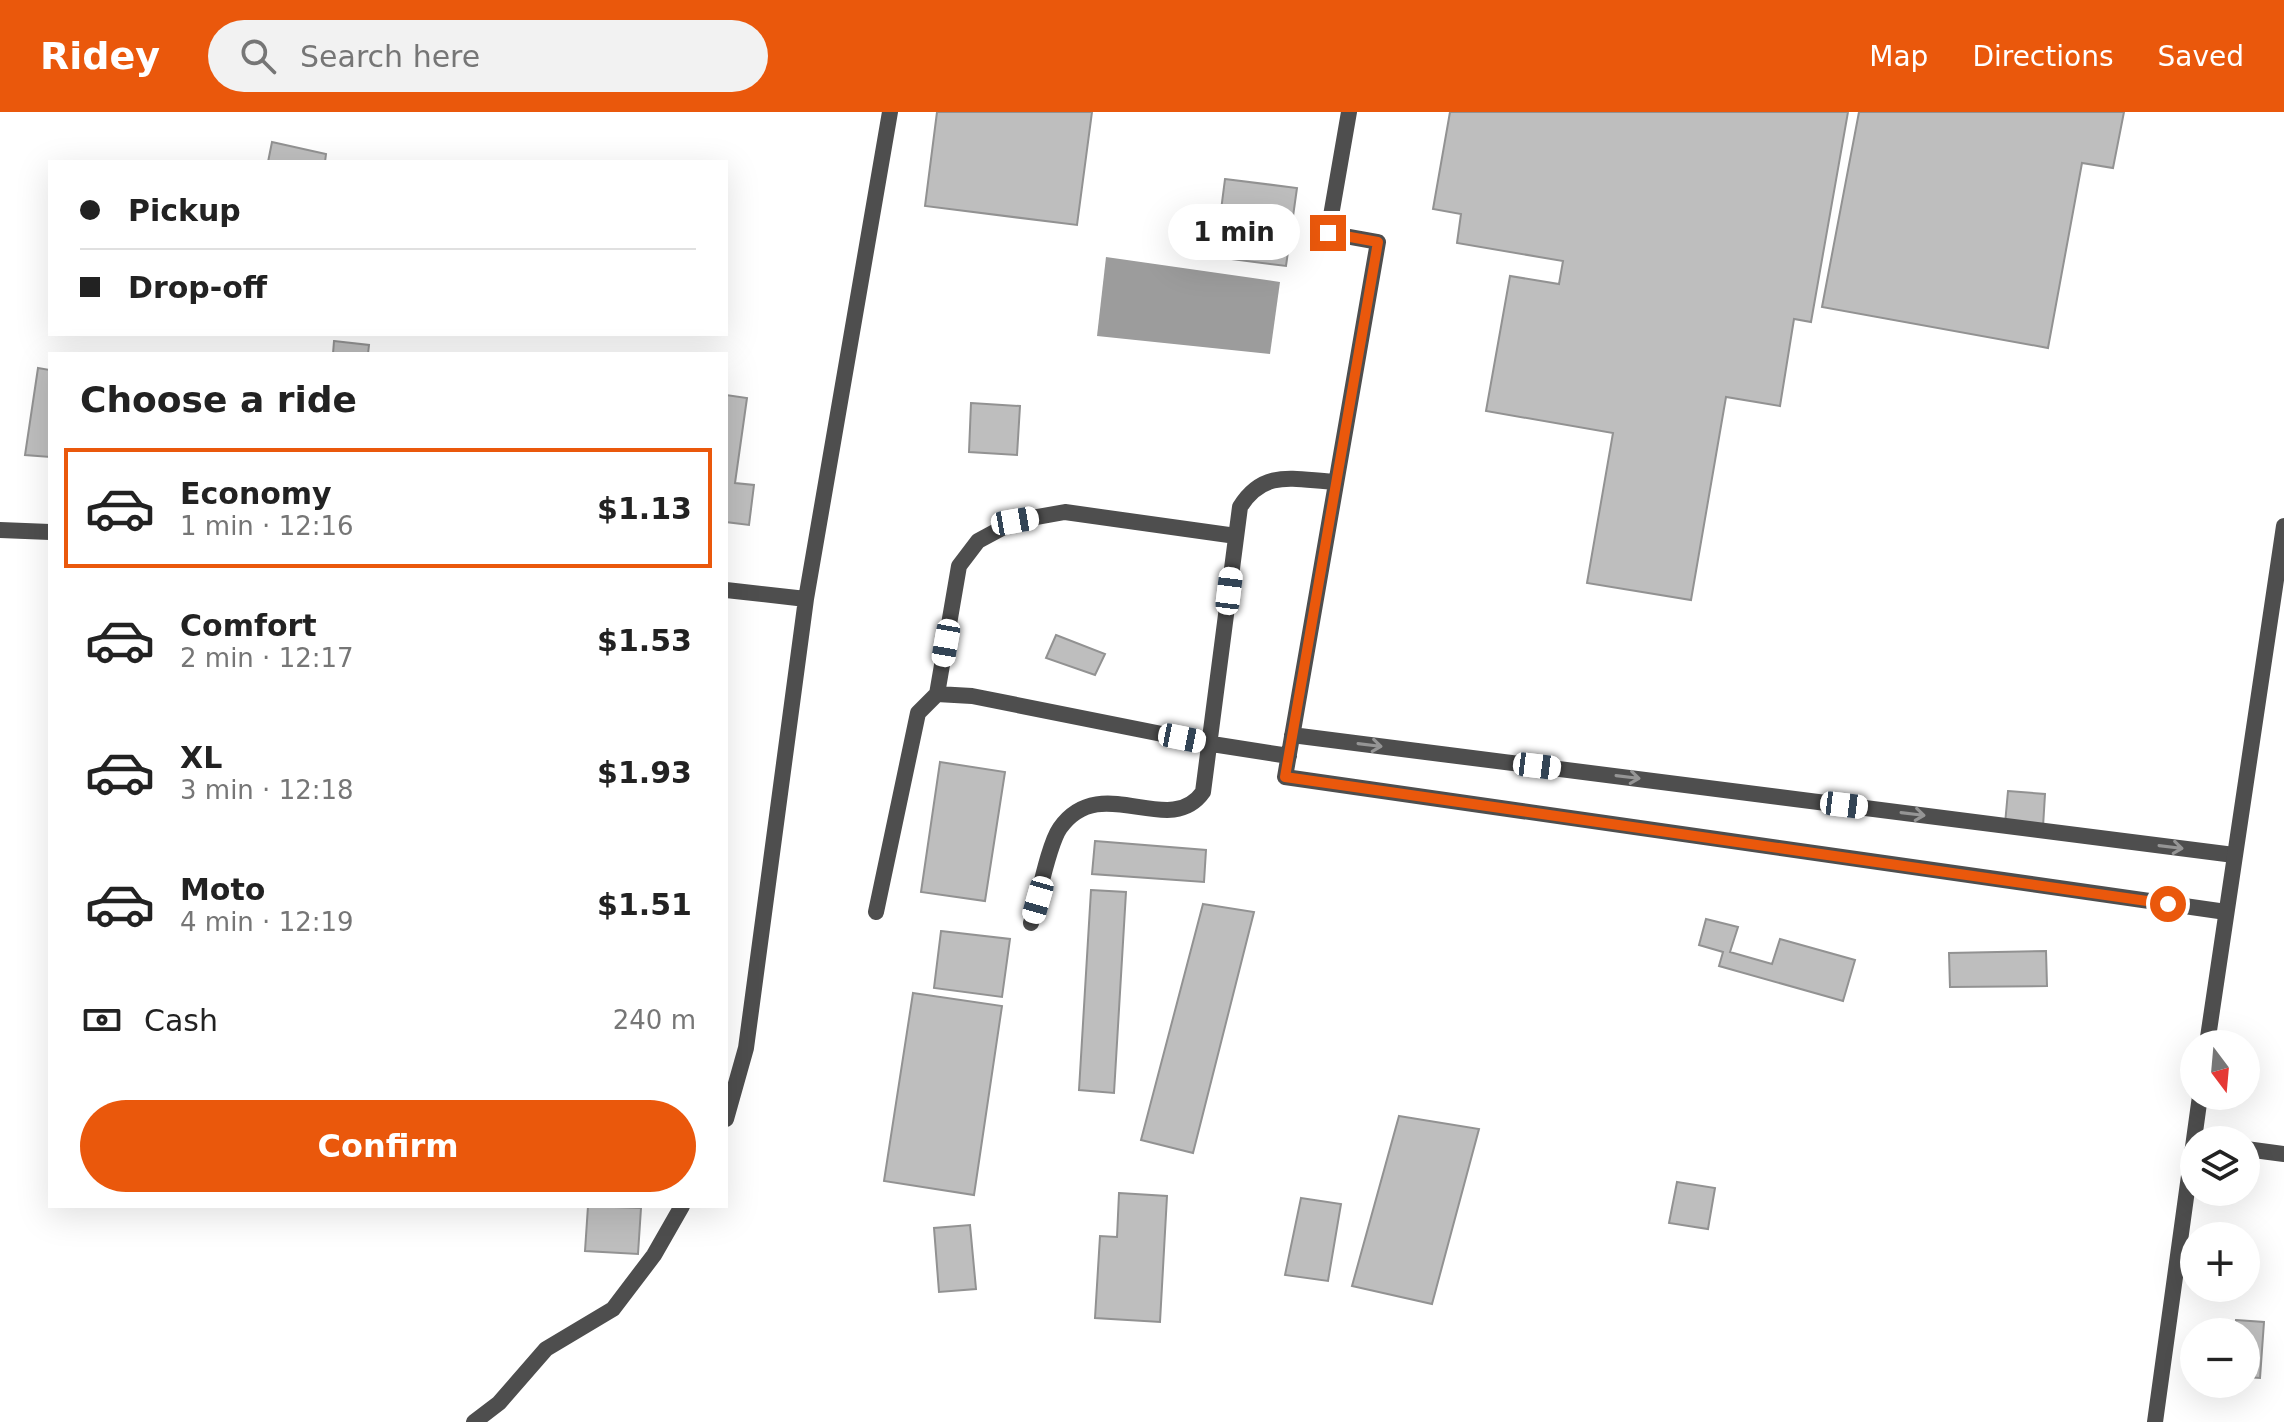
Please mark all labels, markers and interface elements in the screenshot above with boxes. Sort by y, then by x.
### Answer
search box [208,20,768,92]
text: Ridey [40,34,160,78]
icon: search [236,34,280,78]
text: Search here [300,39,480,74]
text: Map [1869,40,1928,73]
text: Directions [1972,40,2113,73]
text: Saved [2157,40,2244,73]
text: Pickup [128,193,241,228]
callout: 1 min [1168,205,1300,261]
route end [1310,215,1346,251]
text: 1 min [1193,217,1275,247]
text: Drop-off [128,270,267,305]
text: Choose a ride [80,379,357,420]
icon: car [84,472,156,544]
text: Economy [180,476,332,511]
text: $1.13 [597,491,692,526]
car [989,505,1041,537]
text: 1 min · 12:16 [180,511,354,541]
car [1214,566,1244,616]
icon: car [84,604,156,676]
text: Comfort [180,608,317,643]
car [930,617,962,669]
text: $1.53 [597,623,692,658]
text: 2 min · 12:17 [180,643,354,673]
car [1156,722,1208,754]
icon: car [84,736,156,808]
one-way arrow [1356,737,1383,752]
text: XL [180,740,222,775]
car [1512,751,1562,781]
text: $1.93 [597,755,692,790]
one-way arrow [1614,770,1640,785]
text: 3 min · 12:18 [180,775,354,805]
car [1819,790,1869,820]
one-way arrow [1900,807,1925,822]
one-way arrow [2158,840,2183,855]
icon: car [84,868,156,940]
text: Moto [180,872,265,907]
car [1020,874,1056,926]
route start [2150,886,2186,922]
text: $1.51 [597,887,692,922]
text: 4 min · 12:19 [180,907,354,937]
icon: cash [80,998,124,1042]
text: Cash [144,1003,218,1038]
text: 240 m [613,1005,696,1035]
north arrow [2180,1030,2260,1110]
map controls [2180,1030,2260,1398]
button: Confirm [80,1100,696,1192]
button: layers [2180,1126,2260,1206]
button: + [2180,1222,2260,1302]
button: − [2180,1318,2260,1398]

